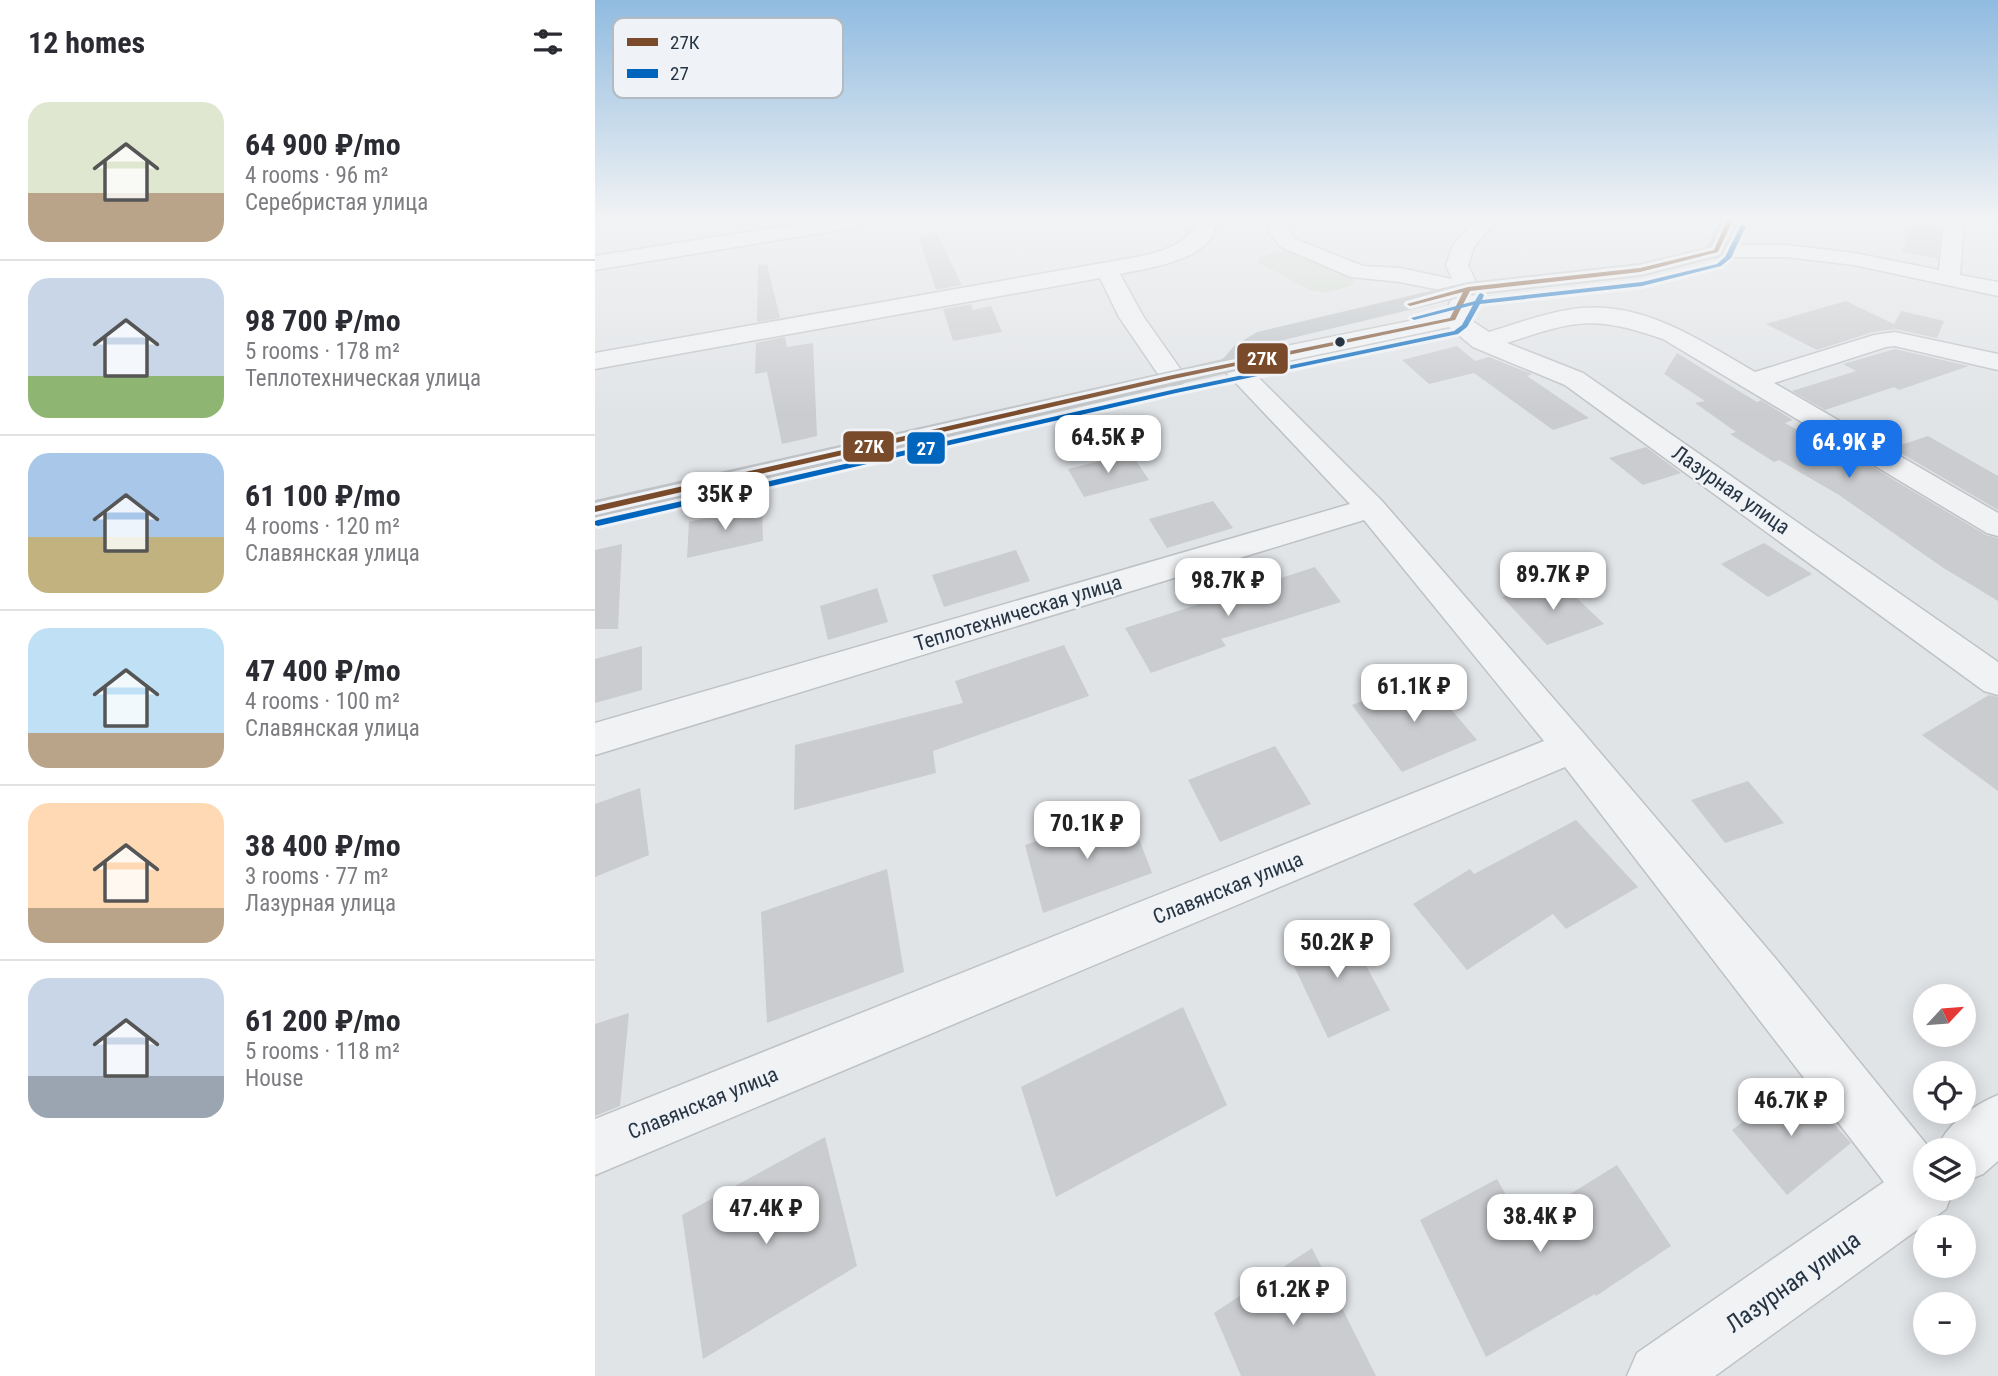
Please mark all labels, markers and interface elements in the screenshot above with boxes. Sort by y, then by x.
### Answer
legend [613,18,843,98]
icon: filters [529,23,567,61]
text: 12 homes [28,25,145,60]
text: 27К [670,31,700,54]
text: 27 [670,62,689,85]
text: 64 900 ₽/mo [245,127,401,162]
icon: home [84,130,168,214]
text: 4 rooms · 96 m² [245,162,388,189]
text: Серебристая улица [245,189,428,216]
text: 98 700 ₽/mo [245,303,401,338]
icon: home [84,306,168,390]
unlabelled marker [1333,335,1347,349]
text: 5 rooms · 178 m² [245,338,400,365]
line badge: 27К [1236,342,1289,375]
text: 27К [1247,347,1277,370]
text: Теплотехническая улица [245,365,481,392]
pin: 64.5K ₽ [1043,416,1173,475]
pin: 64.9K ₽ [1784,420,1914,480]
text: 64.5K ₽ [1071,424,1145,451]
text: 64.9K ₽ [1812,429,1886,456]
line badge: 27К [842,430,895,463]
line badge: 27 [906,431,946,465]
text: 27К [854,435,884,458]
text: 27 [916,437,936,460]
street label: Лазурная улица [1668,441,1794,539]
pin: 35K ₽ [676,472,774,532]
text: 61 100 ₽/mo [245,478,401,513]
icon: home [84,481,168,565]
text: 35K ₽ [697,481,753,508]
text: 4 rooms · 120 m² [245,513,400,540]
text: Славянская улица [245,540,420,567]
pin: 89.7K ₽ [1488,552,1618,612]
pin: 98.7K ₽ [1163,558,1293,618]
text: 89.7K ₽ [1516,561,1590,588]
text: 98.7K ₽ [1191,567,1265,594]
street label: Теплотехническая улица [911,570,1125,656]
text: 47 400 ₽/mo [245,653,401,688]
icon: home [84,656,168,740]
pin: 61.1K ₽ [1349,664,1479,724]
text: 61.1K ₽ [1377,673,1451,700]
text: 4 rooms · 100 m² [245,688,400,715]
text: Славянская улица [245,715,420,742]
pin: 70.1K ₽ [1022,802,1152,861]
text: 70.1K ₽ [1050,810,1124,837]
text: 38 400 ₽/mo [245,828,401,863]
icon: home [84,831,168,915]
street label: Славянская улица [1149,847,1307,929]
text: 3 rooms · 77 m² [245,863,388,890]
text: Лазурная улица [245,890,396,917]
pin: 50.2K ₽ [1272,920,1402,980]
text: 50.2K ₽ [1300,929,1374,956]
north arrow [1913,984,1976,1046]
map controls [1913,984,1976,1355]
text: 61 200 ₽/mo [245,1003,401,1038]
icon: home [84,1006,168,1090]
text: 5 rooms · 118 m² [245,1038,400,1065]
button: locate [1913,1061,1976,1124]
street label: Славянская улица [624,1062,782,1144]
text: House [245,1065,303,1092]
pin: 46.7K ₽ [1726,1078,1856,1138]
text: 46.7K ₽ [1754,1087,1828,1114]
button: layers [1913,1138,1976,1201]
pin: 47.4K ₽ [701,1186,831,1246]
pin: 38.4K ₽ [1475,1194,1605,1254]
text: 47.4K ₽ [729,1195,803,1222]
text: 38.4K ₽ [1503,1203,1577,1230]
button: + [1913,1215,1976,1278]
street label: Лазурная улица [1720,1225,1866,1339]
pin: 61.2K ₽ [1228,1268,1358,1327]
text: 61.2K ₽ [1256,1276,1330,1303]
button: − [1913,1292,1976,1355]

